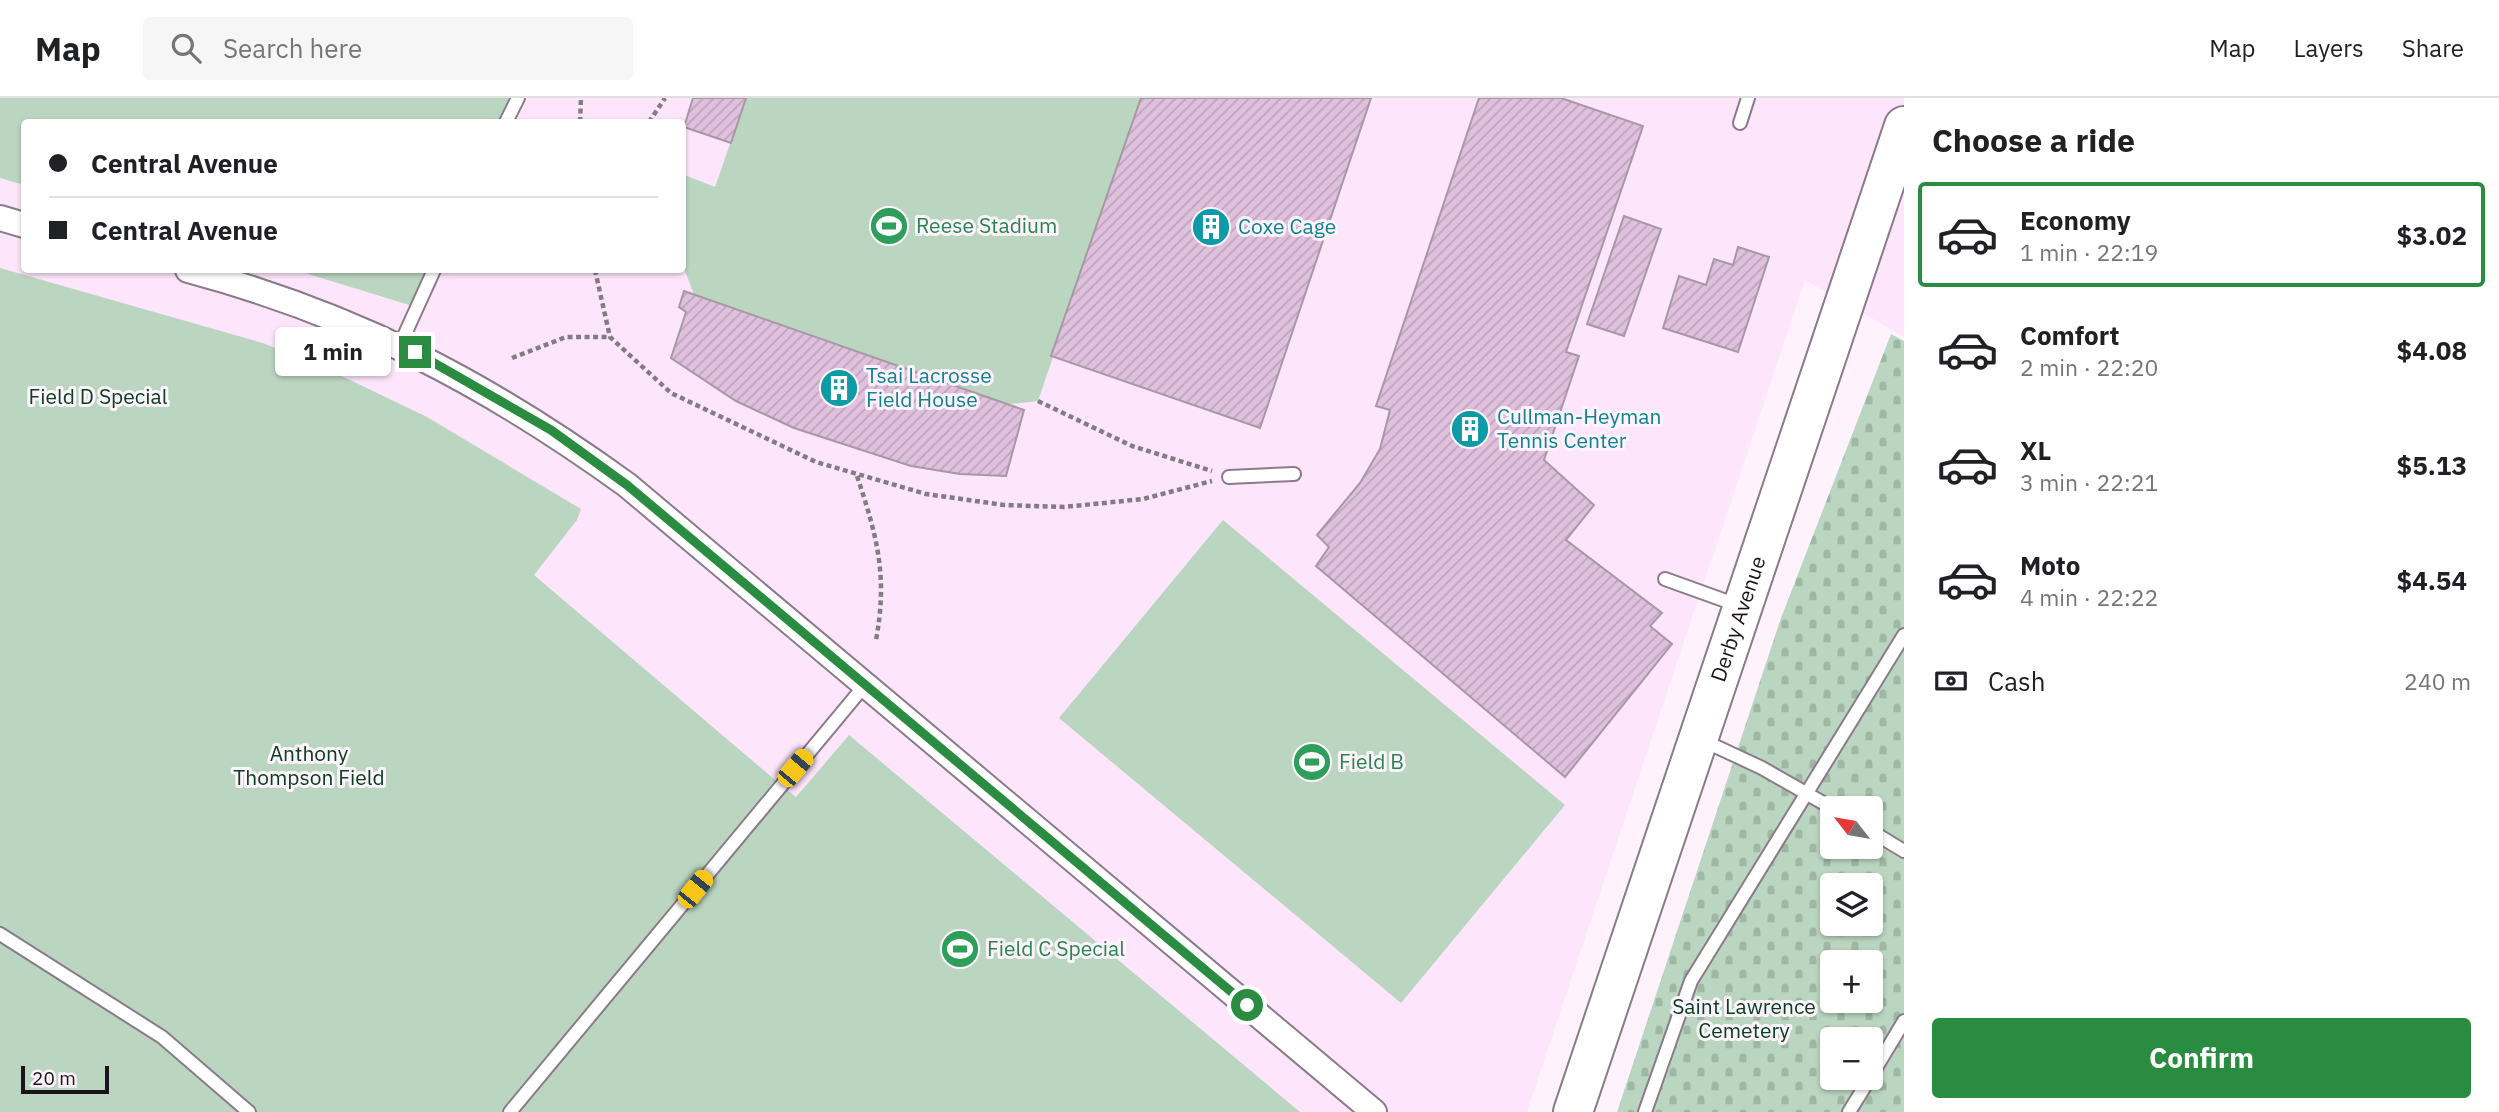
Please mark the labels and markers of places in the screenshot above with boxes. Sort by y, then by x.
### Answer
sports icon: Reese Stadium [868,205,910,247]
building icon: Coxe Cage [1190,206,1232,248]
place label: Reese Stadium [916,211,1057,239]
place label: Coxe Cage [1238,212,1336,240]
place label: Tsai Lacrosse Field House [866,361,992,413]
building icon: Tsai Lacrosse Field House [818,367,860,409]
place label: Cullman-Heyman Tennis Center [1497,402,1661,454]
building icon: Cullman-Heyman Tennis Center [1449,408,1491,450]
sports icon: Field B [1291,741,1333,783]
place label: Field B [1339,747,1404,775]
sports icon: Field C Special [939,928,981,970]
place label: Field C Special [987,934,1125,962]

